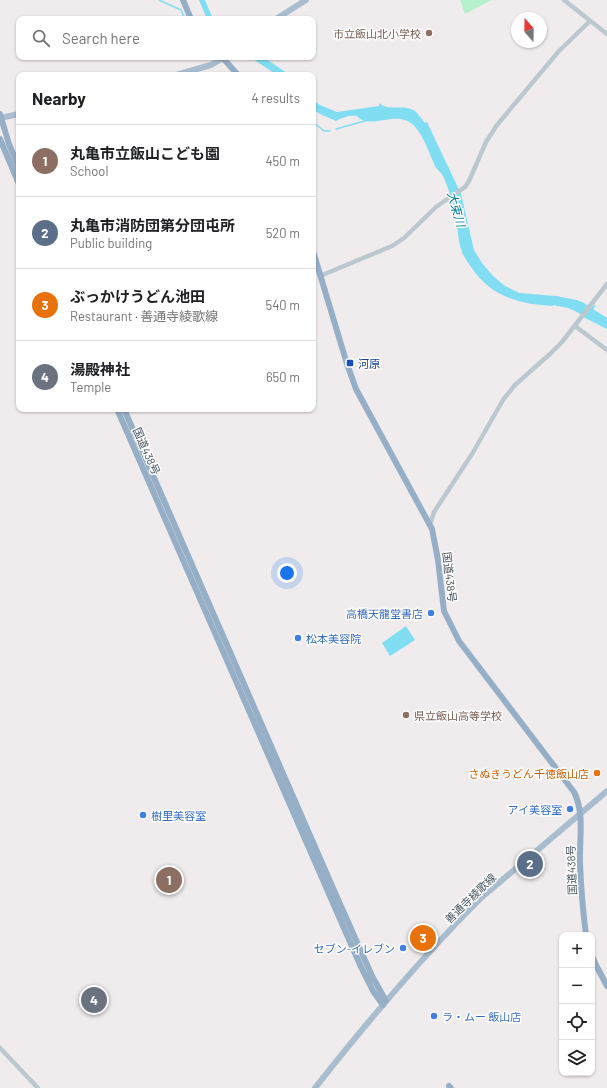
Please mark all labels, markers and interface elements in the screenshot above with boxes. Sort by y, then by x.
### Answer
north arrow [511,12,547,48]
search box [16,16,316,60]
icon: search [30,27,52,49]
place label: 市立飯山北小学校 [333,27,421,40]
marker: 市立飯山北小学校 [424,28,434,38]
text: Search here [62,29,140,47]
text: Nearby [32,88,86,108]
text: 4 results [252,90,300,106]
text: 丸亀市立飯山こども園 [70,144,220,162]
text: 1 [43,153,47,169]
text: 450 m [265,153,300,169]
text: School [70,163,108,179]
water label: 大束川 [445,190,469,230]
text: 丸亀市消防団第分団屯所 [70,216,235,234]
text: 2 [41,225,49,241]
text: 520 m [266,225,300,241]
text: Public building [70,235,152,251]
text: ぶっかけうどん池田 [70,287,205,305]
text: 3 [41,297,49,313]
text: 540 m [265,297,300,313]
text: Restaurant · 善通寺綾歌線 [70,308,218,324]
place label: 河原 [358,357,380,370]
marker: 河原 [345,358,355,368]
text: 湯殿神社 [70,360,130,378]
text: 4 [41,369,49,385]
text: 650 m [266,369,300,385]
text: Temple [70,379,111,395]
street label: 国道438号 [131,425,163,477]
street label: 国道438号 [440,551,460,603]
your location [277,563,297,583]
place label: 高橋天龍堂書店 [346,607,423,620]
marker: 高橋天龍堂書店 [426,608,436,618]
place label: 松本美容院 [306,632,361,645]
marker: 松本美容院 [293,633,303,643]
place label: 県立飯山高等学校 [414,709,502,722]
marker: 県立飯山高等学校 [401,710,411,720]
place label: さぬきうどん千徳飯山店 [468,767,589,780]
marker: さぬきうどん千徳飯山店 [592,768,602,778]
place label: アイ美容室 [508,803,562,816]
marker: アイ美容室 [565,804,575,814]
place label: 樹里美容室 [151,809,206,822]
marker: 樹里美容室 [138,810,148,820]
street label: 国道438号 [564,845,578,895]
pin: 2 [517,849,543,879]
pin: 1 [156,865,182,895]
street label: 善通寺綾歌線 [442,870,498,926]
pin: 3 [410,923,436,953]
map controls [559,932,595,1076]
button: + [559,932,595,968]
place label: セブン-イレブン [314,942,395,955]
marker: セブン-イレブン [398,943,408,953]
button: − [559,968,595,1004]
pin: 4 [81,985,107,1015]
button: locate [559,1004,595,1040]
place label: ラ・ムー 飯山店 [442,1010,521,1023]
marker: ラ・ムー 飯山店 [429,1011,439,1021]
button: layers [559,1040,595,1076]

